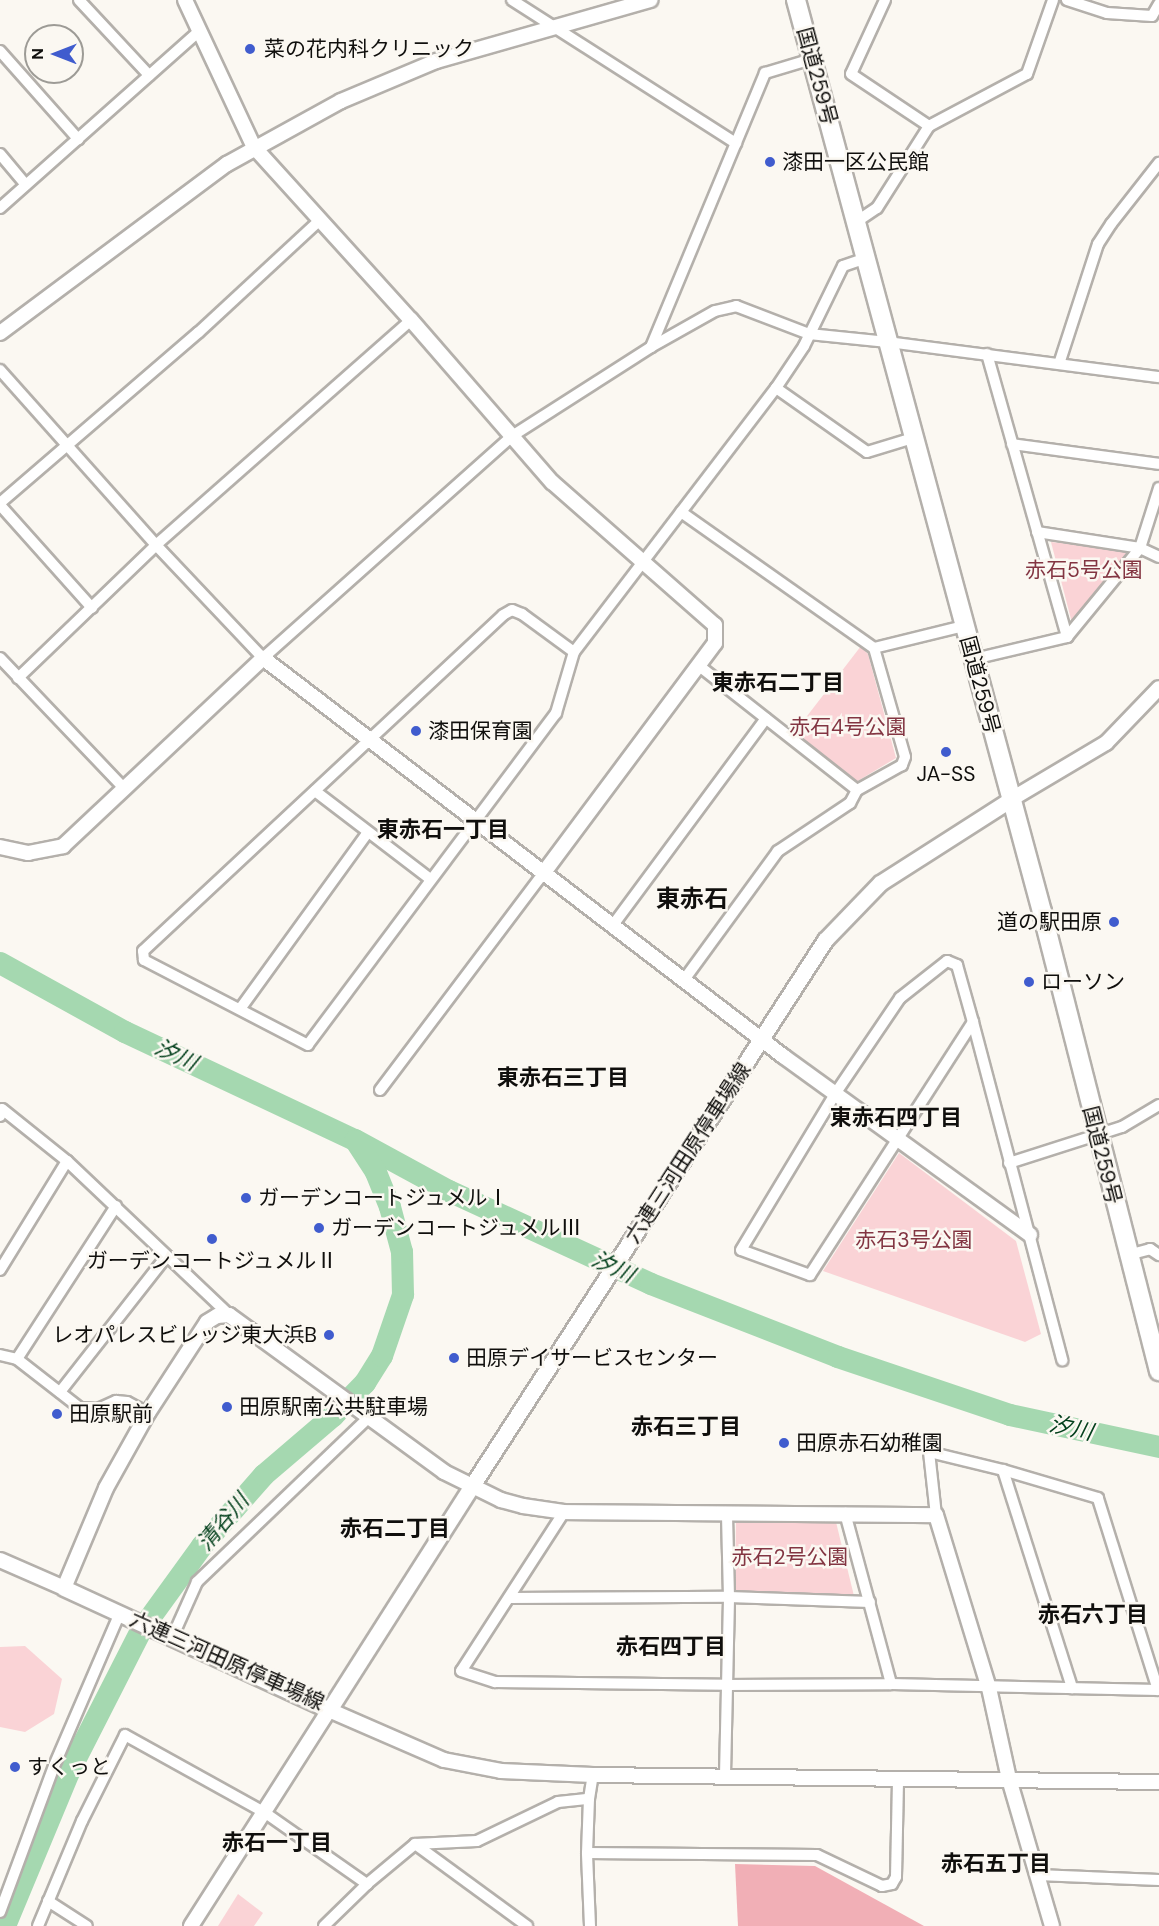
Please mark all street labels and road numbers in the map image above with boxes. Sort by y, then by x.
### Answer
street label: 国道259号 [792,24,842,128]
street label: 国道259号 [955,633,1005,737]
street label: 六連三河田原停車場線 [620,1058,756,1248]
street label: 国道259号 [1078,1103,1126,1207]
street label: 六連三河田原停車場線 [126,1607,328,1715]

